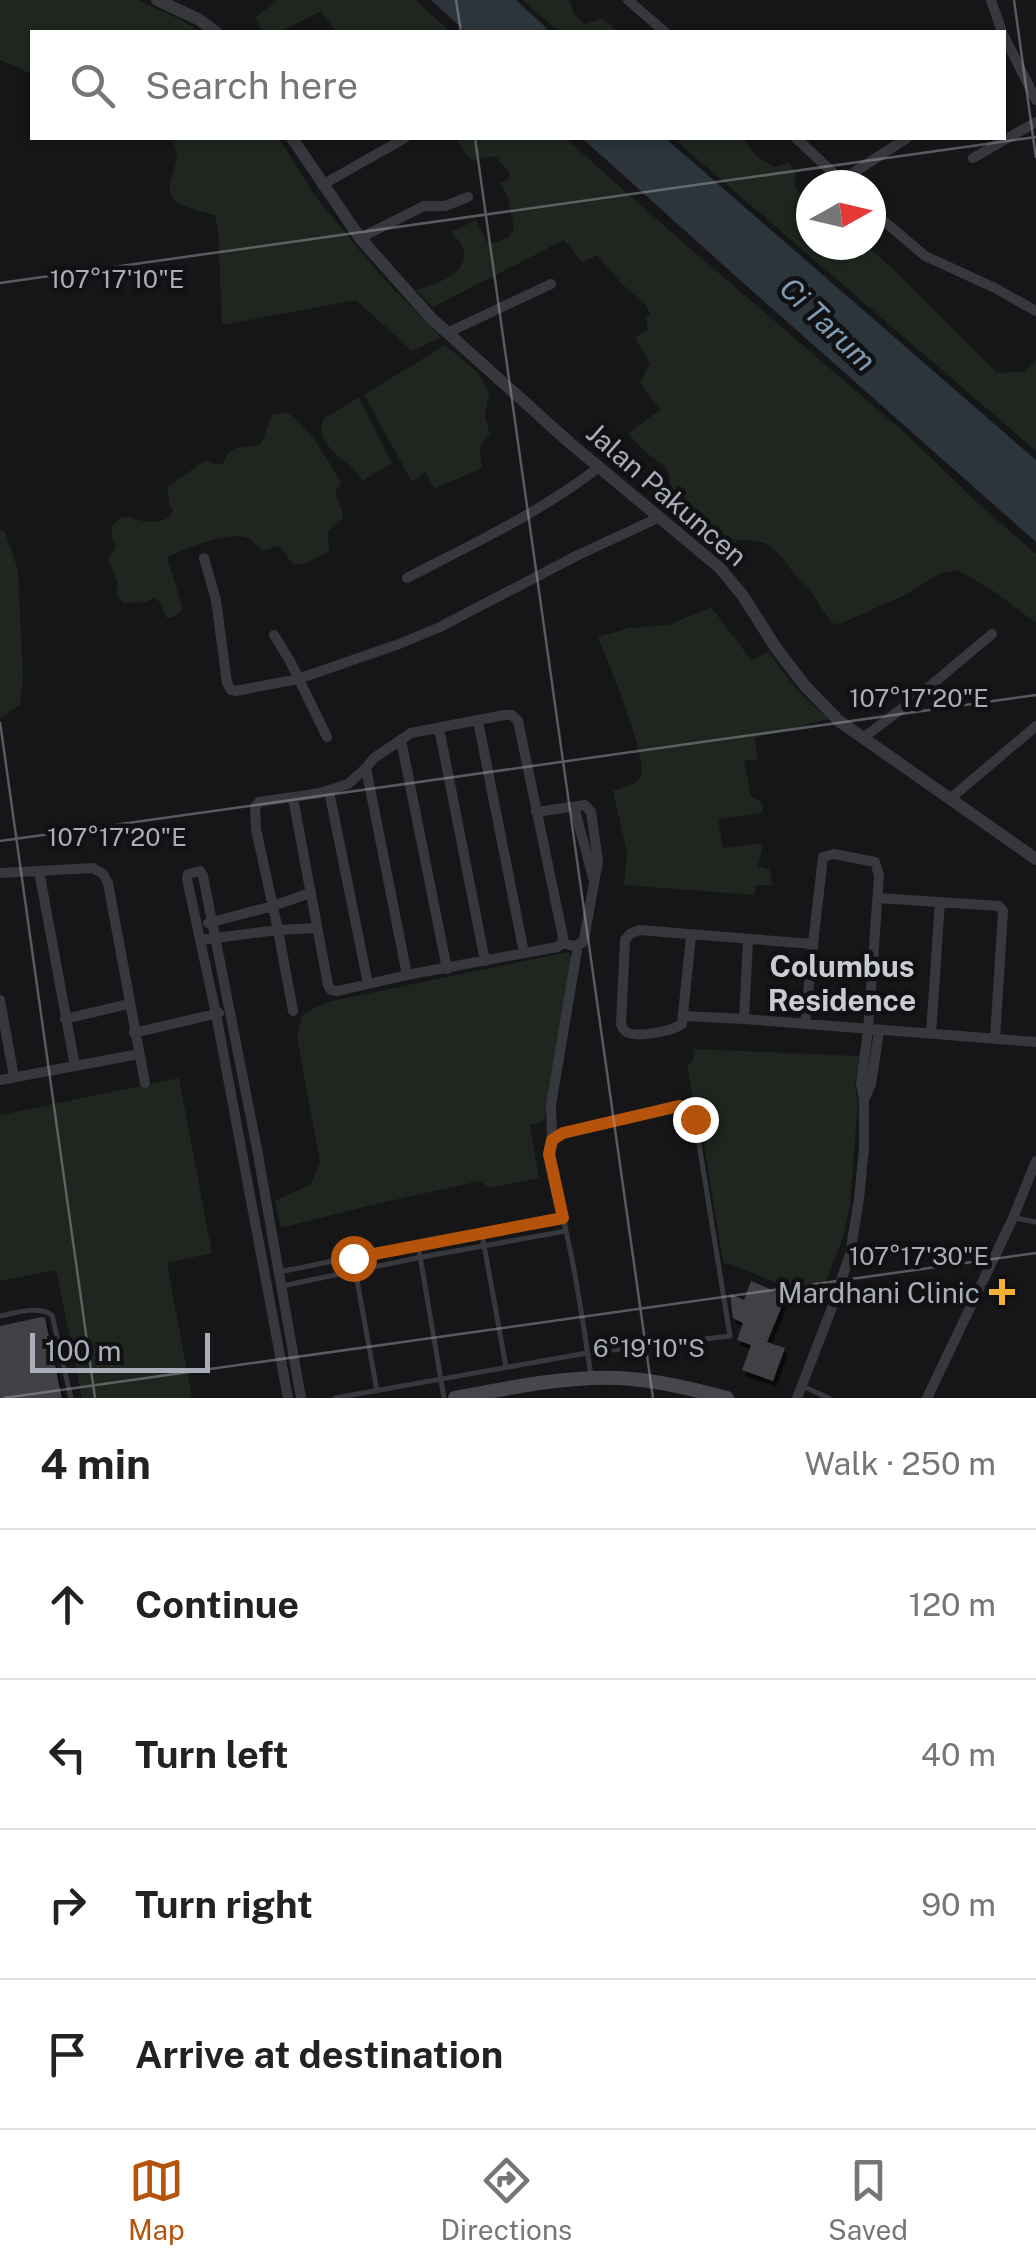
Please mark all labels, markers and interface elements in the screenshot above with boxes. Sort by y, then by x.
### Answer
search box [30,30,1006,140]
icon: search [65,58,120,113]
text: Search here [145,63,358,108]
north arrow [796,170,886,260]
text: 107°17'10"E [50,264,184,294]
water label: Ci Tarum [773,270,883,378]
street label: Jalan Pakuncen [580,416,754,572]
text: 107°17'20"E [849,683,989,713]
text: 107°17'20"E [47,822,187,852]
district label: Columbus Residence [768,948,916,1018]
route end [673,1097,719,1143]
route start [331,1236,377,1282]
text: 107°17'30"E [849,1241,989,1271]
place label: Mardhani Clinic [778,1276,980,1309]
marker: Mardhani Clinic [989,1279,1015,1305]
scale bar [30,1328,210,1372]
text: 6°19'10"S [593,1333,705,1363]
text: 100 m [45,1334,122,1367]
text: 4 min [40,1439,151,1488]
text: Walk · 250 m [804,1445,996,1482]
icon: ahead [40,1577,95,1632]
text: Continue [135,1582,299,1627]
text: 120 m [909,1586,996,1623]
icon: left [40,1727,95,1782]
text: Turn left [135,1732,289,1777]
text: 40 m [921,1736,996,1773]
icon: right [40,1877,95,1932]
text: Turn right [135,1882,313,1927]
text: 90 m [921,1886,996,1923]
icon: arrive [40,2027,95,2082]
text: Arrive at destination [135,2032,503,2077]
tab: Map [128,2153,185,2246]
tab: Directions [441,2153,572,2246]
tab: Saved [828,2153,908,2246]

